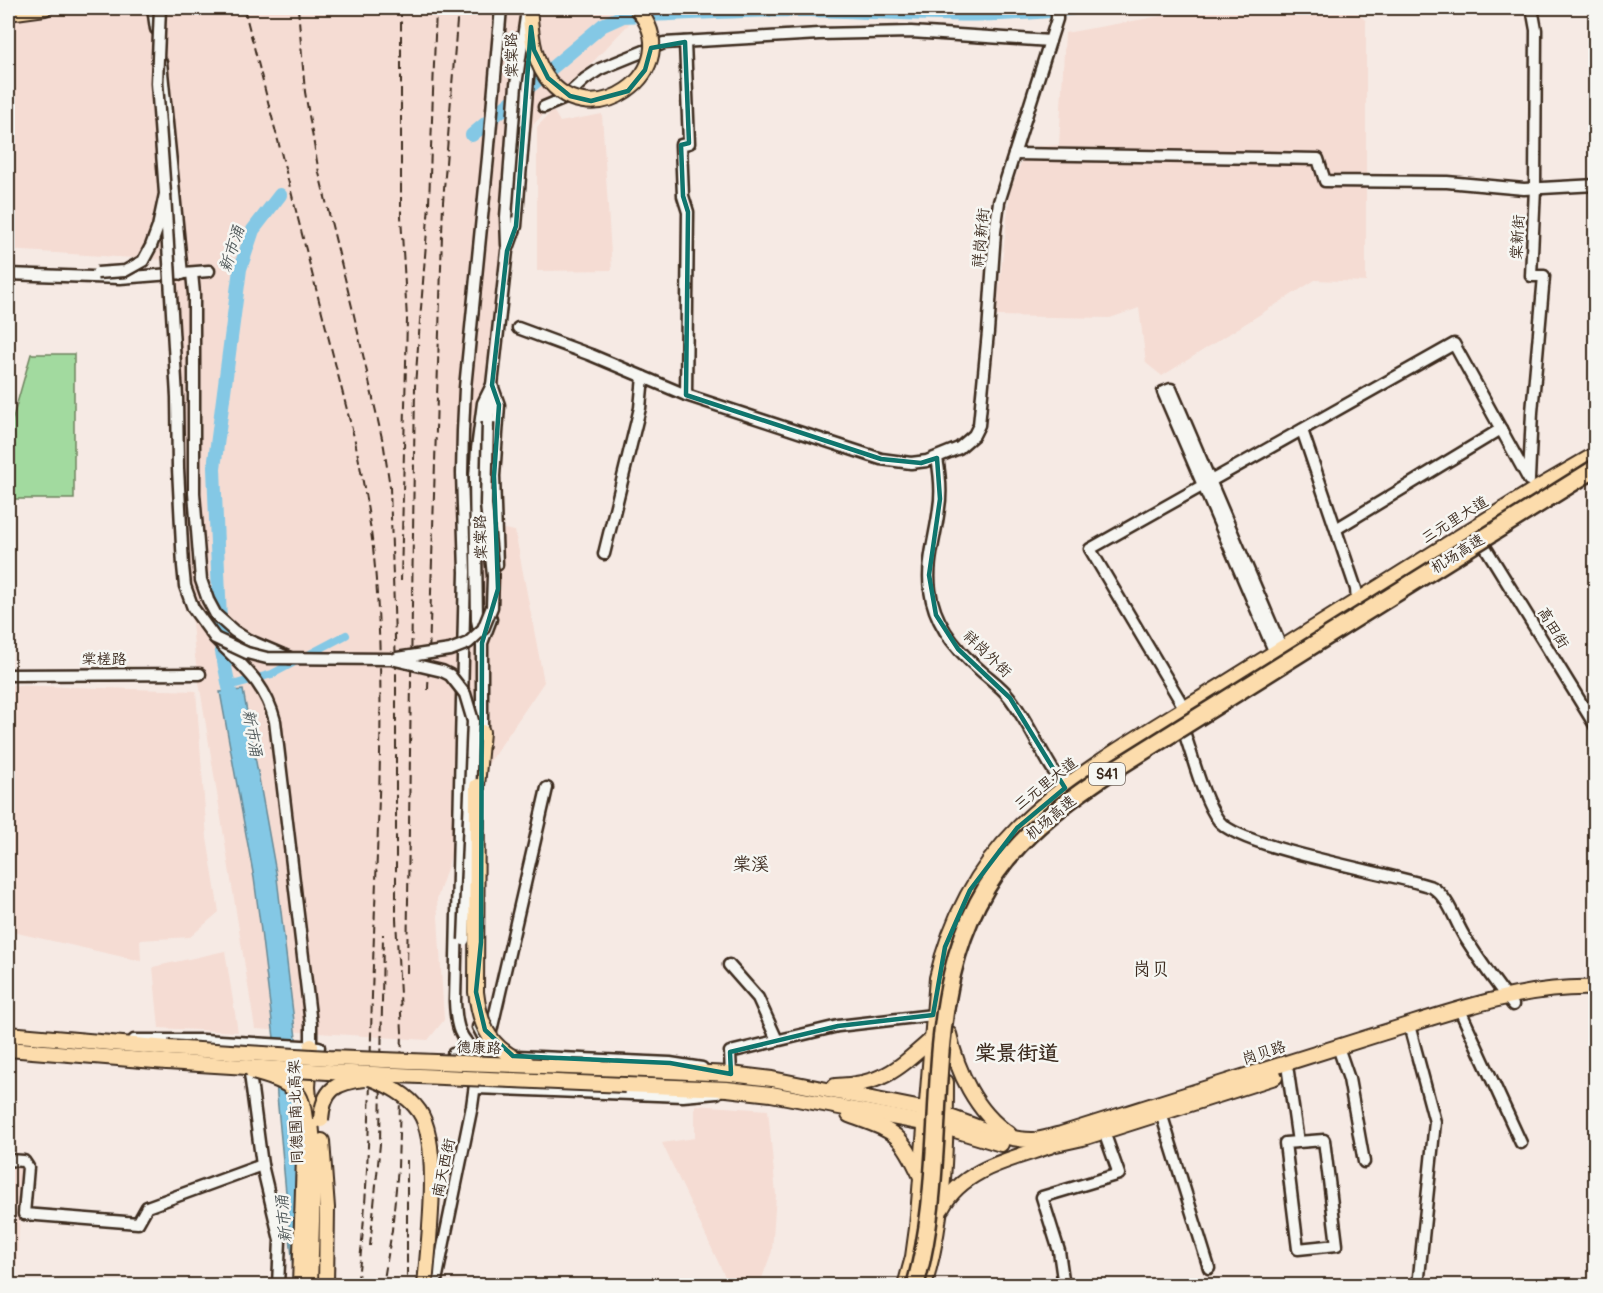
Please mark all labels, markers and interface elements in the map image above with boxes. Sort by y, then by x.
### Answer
street label: 棠棠路 [502,32,522,78]
street label: 祥岗新街 [968,207,994,269]
street label: 棠新街 [1507,214,1529,260]
water label: 新市涌 [215,222,249,275]
street label: 三元里大道 [1418,492,1492,548]
street label: 棠棠路 [471,514,491,560]
street label: 机场高速 [1428,530,1488,578]
street label: 高田街 [1533,604,1573,652]
street label: 祥岗外街 [959,626,1015,682]
street label: 棠槎路 [81,650,127,669]
water label: 新市涌 [238,708,266,759]
street label: 三元里大道 [1011,753,1081,815]
road number: S41 [1089,763,1125,785]
street label: 机场高速 [1022,791,1080,845]
district label: 棠溪 [733,853,769,876]
district label: 岗贝 [1133,958,1169,981]
street label: 岗贝路 [1240,1037,1288,1069]
street label: 德康路 [456,1038,502,1058]
district label: 棠景街道 [975,1040,1059,1067]
street label: 同德围南北高架 [285,1059,307,1165]
street label: 南天西街 [428,1137,460,1199]
water label: 新市涌 [272,1193,296,1244]

